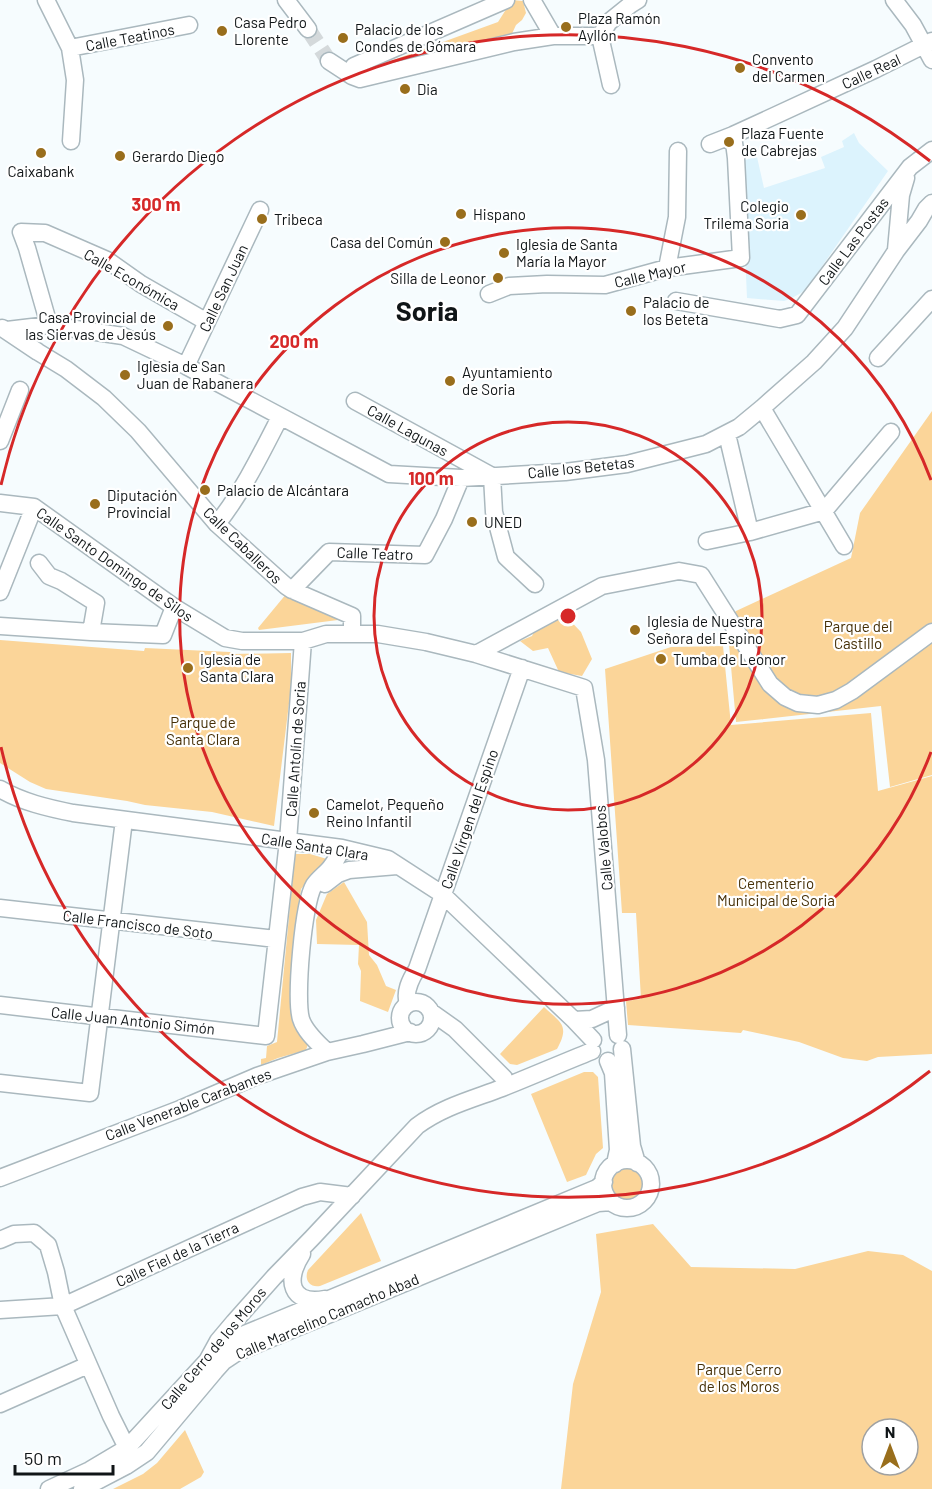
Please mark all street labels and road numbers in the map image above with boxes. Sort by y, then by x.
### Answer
street label: Calle Teatinos [84,20,176,54]
street label: Calle Real [839,50,903,92]
street label: Calle Las Postas [814,194,892,288]
street label: Calle San Juan [195,241,251,335]
street label: Calle Económica [81,244,183,314]
street label: Calle Mayor [612,257,688,291]
street label: Calle Lagunas [364,400,452,460]
street label: Calle los Betetas [527,452,635,482]
street label: Calle Santo Domingo de Silos [33,503,197,625]
street label: Calle Caballeros [200,503,286,587]
street label: Calle Teatro [336,543,414,563]
street label: Calle Antolín de Soria [281,681,309,817]
street label: Calle Virgen del Espino [437,747,501,891]
street label: Calle Valobos [590,805,616,891]
street label: Calle Santa Clara [260,829,370,863]
street label: Calle Francisco de Soto [62,906,214,942]
street label: Calle Juan Antonio Simón [50,1002,216,1038]
street label: Calle Venerable Carabantes [102,1064,274,1144]
street label: Calle Fiel de la Tierra [113,1218,241,1290]
street label: Calle Marcelino Camacho Abad [233,1269,421,1363]
street label: Calle Cerro de los Moros [156,1283,270,1413]

